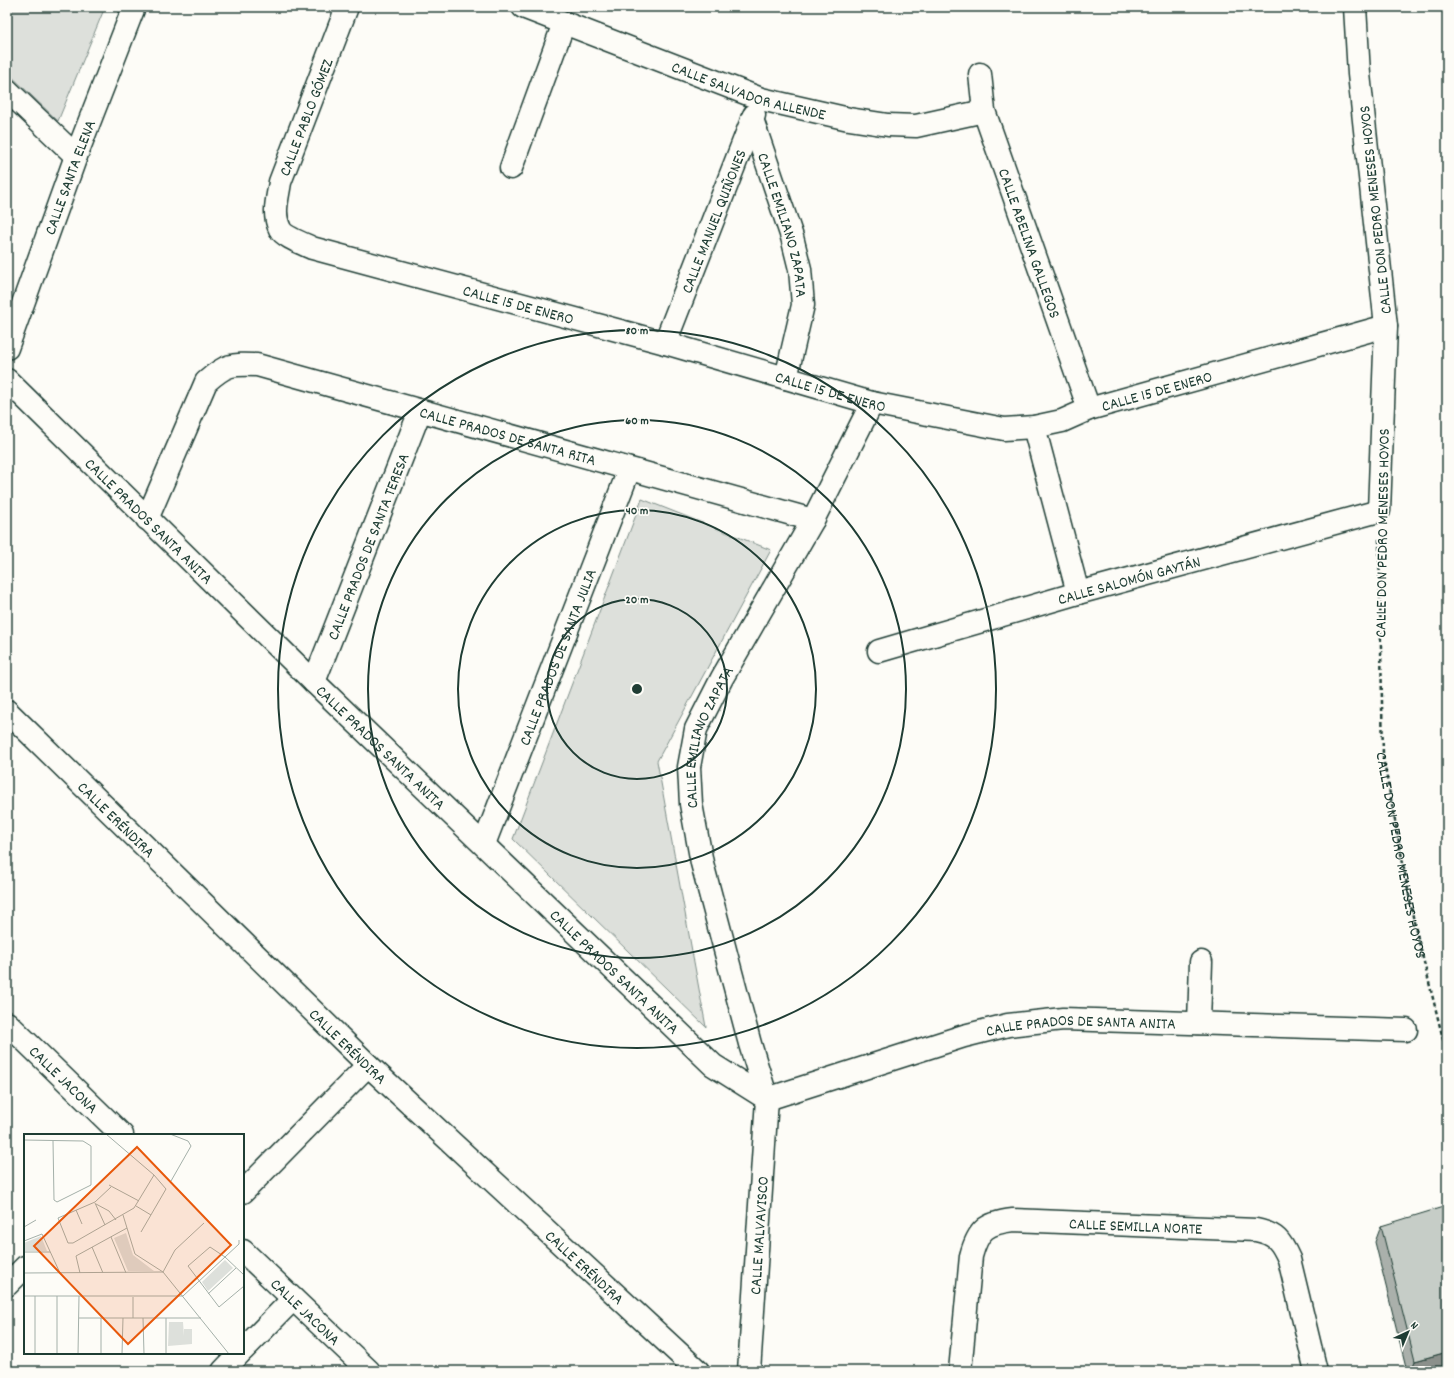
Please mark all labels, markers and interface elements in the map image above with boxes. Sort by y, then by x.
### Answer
street label: CALLE PABLO GÓMEZ [274,56,340,180]
street label: CALLE SALVADOR ALLENDE [668,56,828,128]
street label: CALLE DON PEDRO MENESES HOYOS [1354,104,1399,315]
street label: CALLE SANTA ELENA [40,117,103,238]
street label: CALLE MANUEL QUIÑONES [676,147,753,297]
street label: CALLE EMILIANO ZAPATA [750,150,811,299]
street label: CALLE ABELINA GALLEGOS [991,165,1065,322]
street label: CALLE 15 DE ENERO [460,280,576,332]
text: 80 m [626,323,648,340]
street label: CALLE 15 DE ENERO [1099,366,1215,419]
street label: CALLE 15 DE ENERO [772,367,887,419]
street label: CALLE PRADOS DE SANTA RITA [417,402,599,473]
text: 60 m [625,413,649,430]
street label: CALLE DON PEDRO MENESES HOYOS [1370,428,1397,638]
street label: CALLE PRADOS DE SANTA TERESA [323,450,417,644]
street label: CALLE PRADOS SANTA ANITA [78,454,217,591]
text: 40 m [626,503,648,520]
street label: CALLE SALOMÓN GAYTÁN [1055,551,1204,612]
street label: CALLE PRADOS DE SANTA JULIA [514,565,604,749]
text: 20 m [626,592,648,609]
street label: CALLE EMILIANO ZAPATA [680,662,741,810]
street label: CALLE PRADOS SANTA ANITA [310,681,450,816]
centre of rings [630,682,644,696]
street label: CALLE DON PEDRO MENESES HOYOS [1369,752,1432,961]
street label: CALLE ERÉNDIRA [71,777,159,864]
street label: CALLE PRADOS SANTA ANITA [543,905,684,1041]
street label: CALLE ERÉNDIRA [303,1004,391,1091]
street label: CALLE PRADOS DE SANTA ANITA [984,1010,1177,1044]
street label: CALLE JACONA [23,1041,103,1120]
inset map [24,1134,244,1354]
street label: CALLE MALVAVISCO [745,1176,776,1295]
street label: CALLE SEMILLA NORTE [1068,1213,1203,1242]
street label: CALLE ERÉNDIRA [539,1226,629,1311]
street label: CALLE JACONA [264,1274,345,1352]
north arrow [1388,1312,1428,1352]
text: N [1406,1319,1421,1334]

